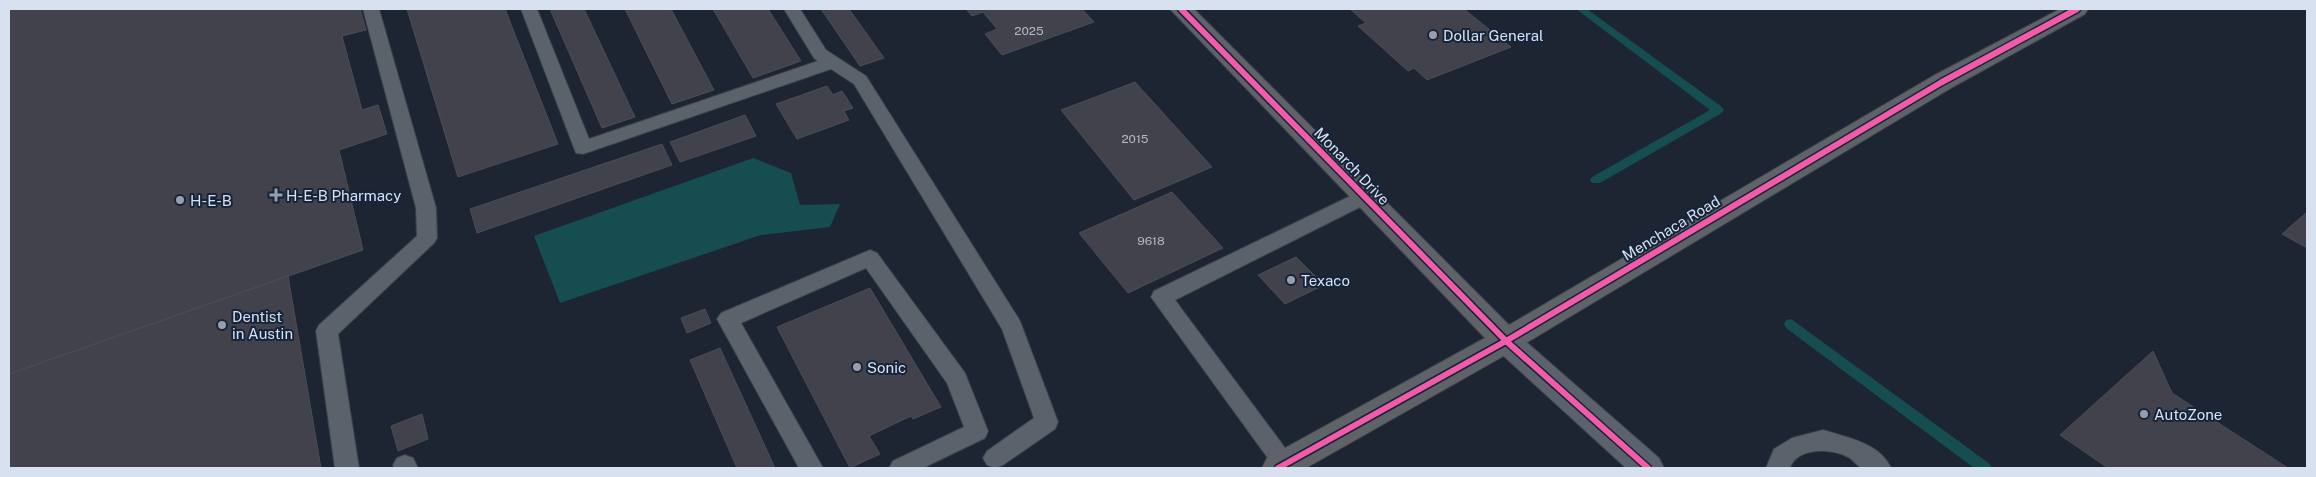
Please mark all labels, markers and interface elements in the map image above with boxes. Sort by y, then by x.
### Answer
house number: 2025 [1014,24,1044,38]
place label: Dollar General [1443,27,1544,44]
marker: Dollar General [1427,29,1439,41]
street label: Monarch Drive [1311,124,1393,208]
house number: 2015 [1121,132,1149,146]
place label: H-E-B Pharmacy [286,187,401,204]
marker: H-E-B Pharmacy [270,189,282,201]
place label: H-E-B [190,192,232,209]
street label: Menchaca Road [1619,192,1723,264]
marker: H-E-B [174,194,186,206]
house number: 9618 [1137,234,1165,248]
place label: Texaco [1301,272,1350,289]
marker: Texaco [1285,274,1297,286]
place label: Dentist in Austin [232,308,293,342]
marker: Dentist in Austin [216,319,228,331]
place label: Sonic [867,359,906,376]
marker: Sonic [851,361,863,373]
place label: AutoZone [2154,406,2222,423]
marker: AutoZone [2138,408,2150,420]

